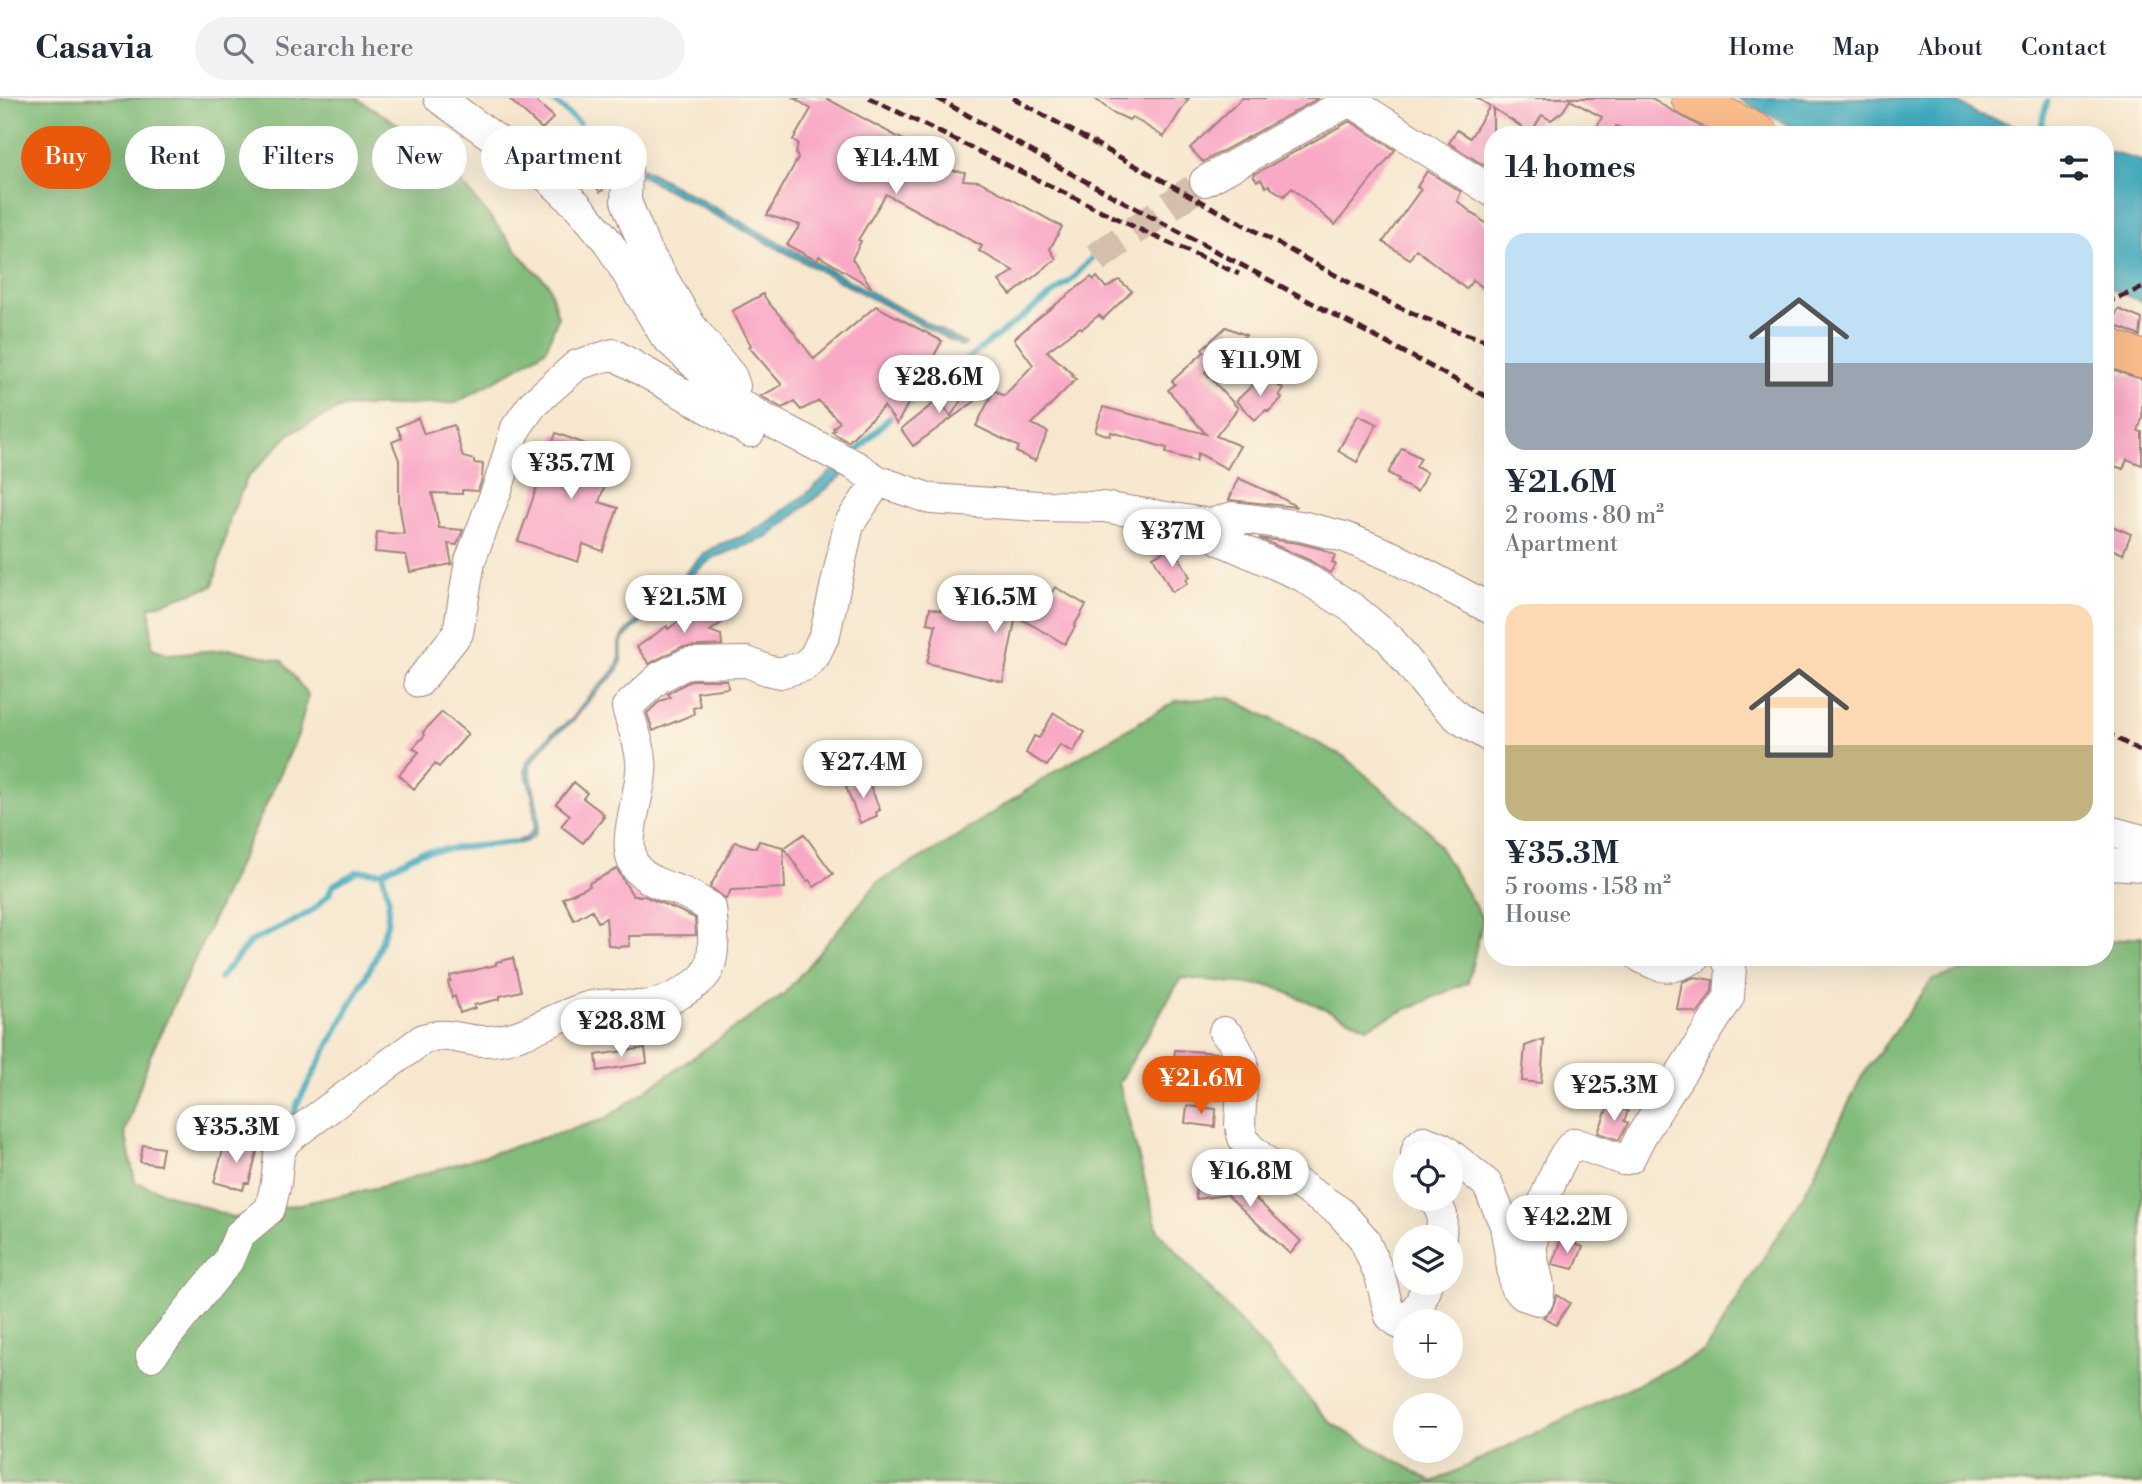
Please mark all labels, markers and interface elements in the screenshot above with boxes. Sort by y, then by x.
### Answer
search box [195,17,685,80]
text: Casavia [35,28,153,69]
icon: search [219,29,257,67]
text: Search here [275,32,414,64]
text: Home [1729,33,1794,63]
text: Map [1832,33,1880,63]
text: About [1918,33,1983,63]
text: Contact [2021,33,2107,63]
chip: Buy [21,126,111,189]
chip: Rent [125,126,225,189]
chip: Filters [239,126,358,189]
chip: New [372,126,467,189]
chip: Apartment [481,126,647,189]
pin: ¥14.4M [839,136,953,196]
text: ¥14.4M [853,145,939,173]
text: 14 homes [1505,149,1636,187]
icon: filters [2055,149,2093,187]
icon: home [1736,279,1862,405]
pin: ¥11.9M [1203,338,1317,398]
text: ¥11.9M [1219,347,1301,375]
pin: ¥28.6M [882,356,996,415]
text: ¥28.6M [895,364,983,392]
pin: ¥35.7M [514,442,628,501]
text: ¥35.7M [528,450,614,478]
text: ¥21.6M [1505,464,1617,502]
text: 2 rooms · 80 m² [1505,502,1664,530]
pin: ¥37M [1131,510,1213,569]
text: ¥37M [1139,518,1205,546]
text: Apartment [1505,530,1618,558]
pin: ¥21.5M [627,575,741,635]
pin: ¥16.5M [938,575,1052,635]
text: ¥21.5M [641,584,727,612]
text: ¥16.5M [953,584,1037,612]
icon: home [1736,650,1862,776]
pin: ¥27.4M [806,740,920,800]
text: ¥27.4M [819,749,907,777]
text: ¥35.3M [1505,835,1619,873]
text: 5 rooms · 158 m² [1505,873,1671,901]
text: House [1505,901,1571,929]
pin: ¥28.8M [564,1000,678,1059]
text: ¥28.8M [577,1008,665,1036]
pin: ¥21.6M [1144,1056,1258,1116]
pin: ¥25.3M [1557,1063,1671,1123]
text: ¥21.6M [1158,1065,1244,1093]
text: ¥25.3M [1570,1072,1658,1100]
pin: ¥35.3M [179,1105,293,1165]
text: ¥35.3M [192,1114,280,1142]
map controls [1393,1141,1463,1463]
button: locate [1393,1141,1463,1211]
pin: ¥16.8M [1193,1150,1307,1209]
text: ¥16.8M [1208,1158,1292,1186]
pin: ¥42.2M [1510,1196,1624,1255]
text: ¥42.2M [1522,1204,1612,1232]
button: layers [1393,1225,1463,1295]
button: + [1393,1309,1463,1379]
button: − [1393,1393,1463,1463]

